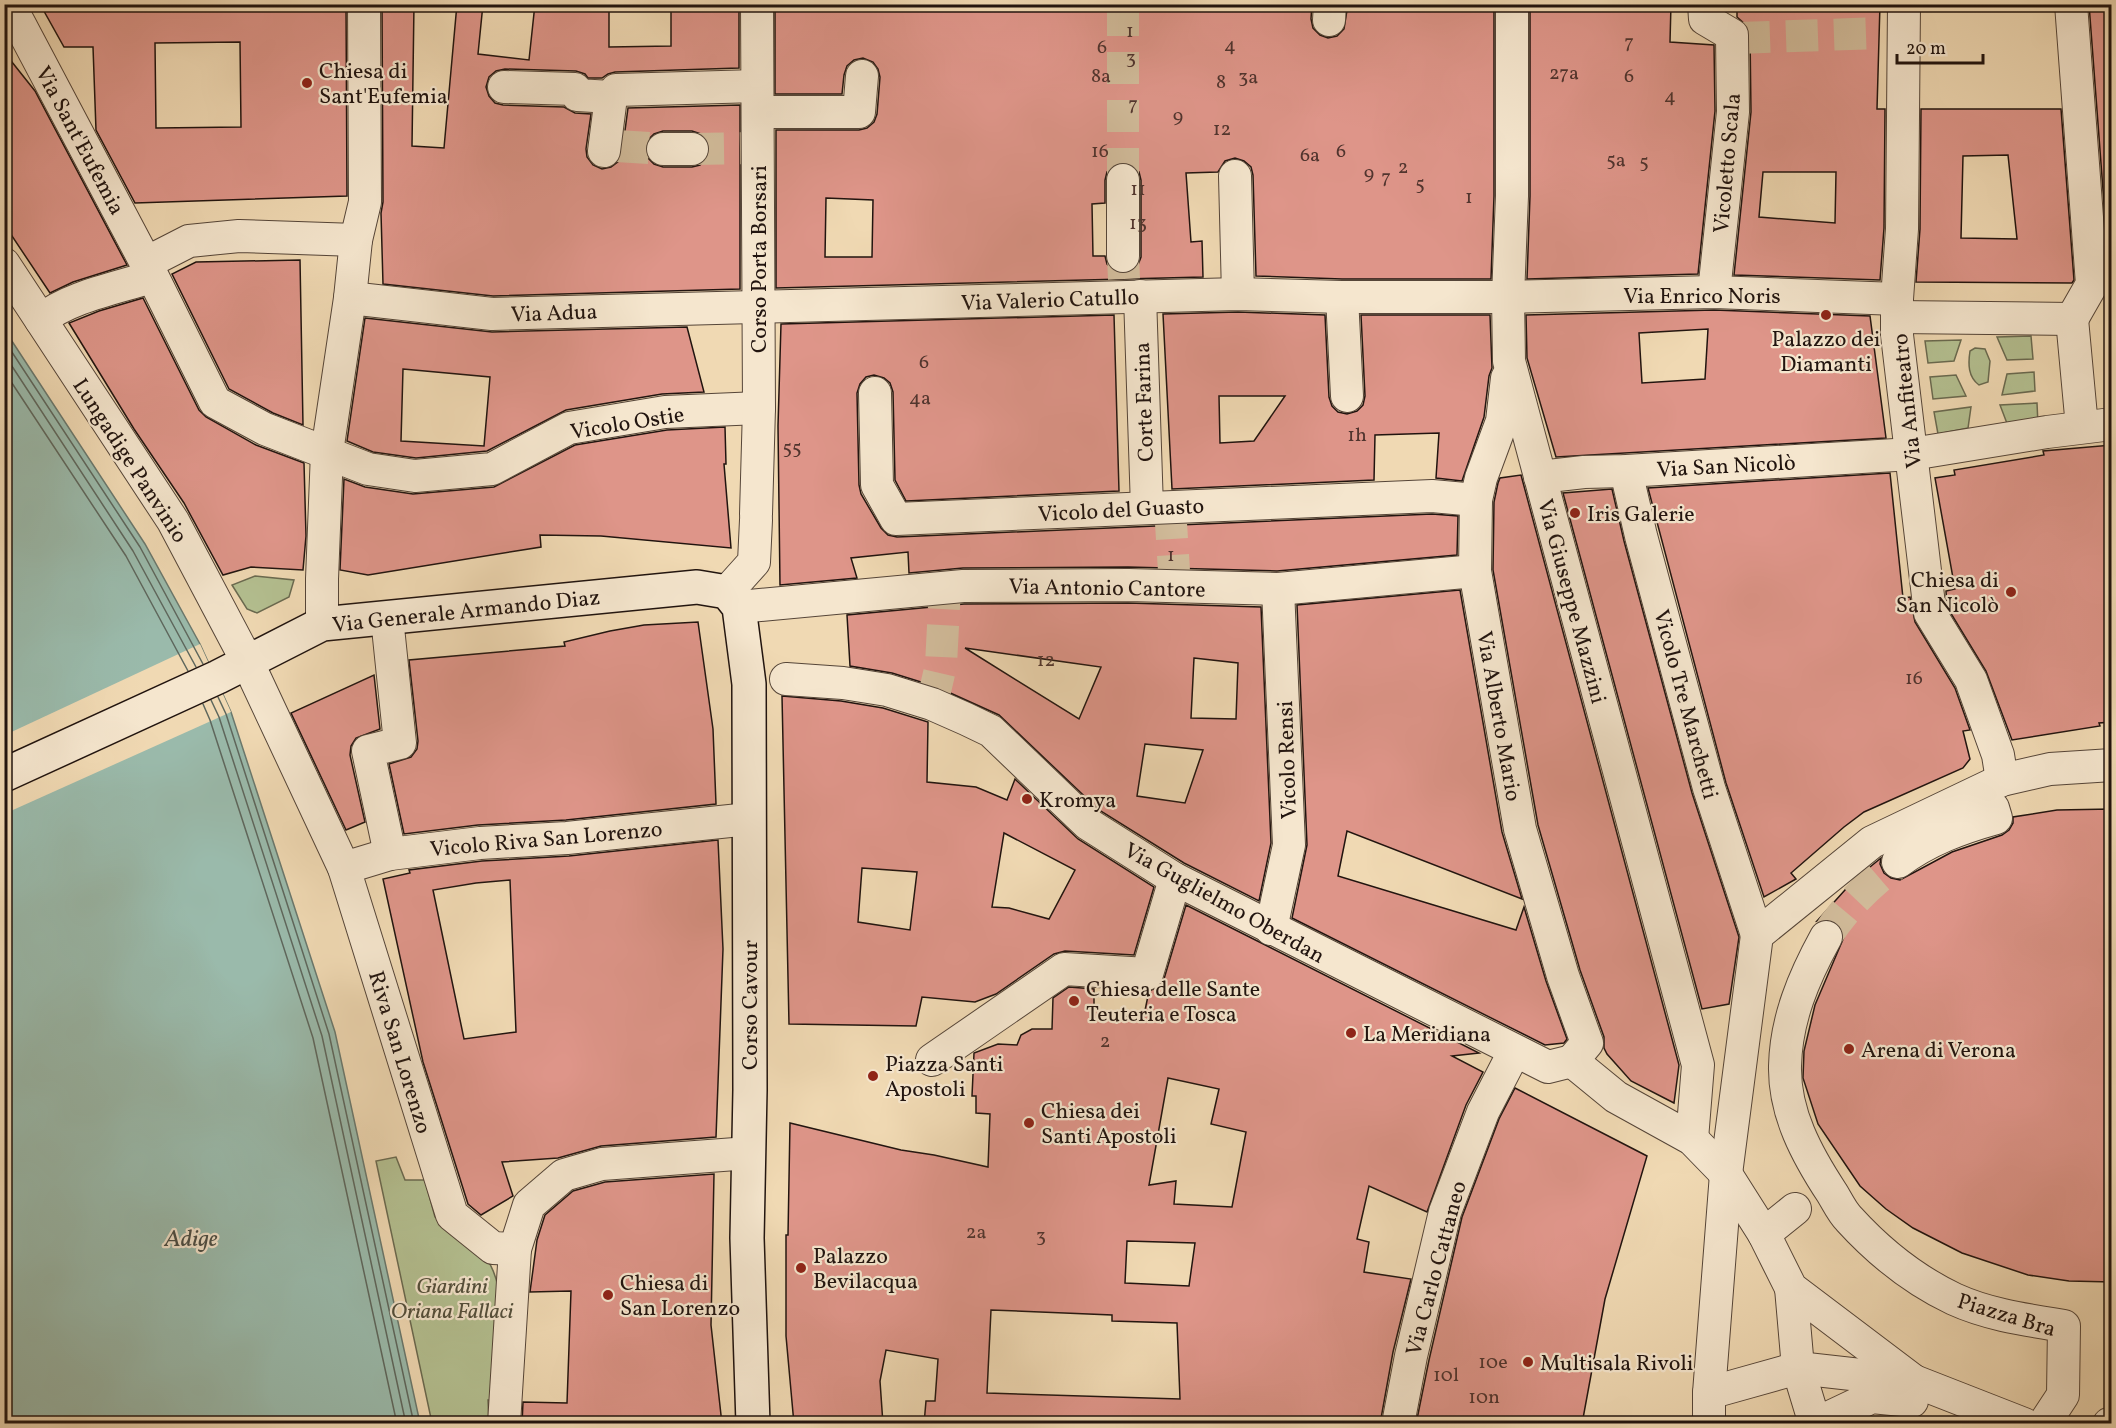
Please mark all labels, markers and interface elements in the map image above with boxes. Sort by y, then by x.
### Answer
house number: 1 [1126,18,1134,46]
scale bar [1897,27,1982,65]
house number: 7 [1624,29,1634,57]
house number: 4 [1224,32,1236,60]
house number: 6 [1097,34,1107,62]
text: 20 m [1906,37,1946,62]
house number: 3 [1126,45,1136,73]
place label: Chiesa di Sant'Eufemia [319,57,448,113]
house number: 27a [1549,60,1579,88]
street label: Via Sant'Eufemia [26,61,131,221]
house number: 8a [1091,63,1111,91]
house number: 6 [1624,63,1634,91]
house number: 3a [1238,64,1258,92]
house number: 8 [1216,69,1226,97]
marker: Chiesa di Sant'Eufemia [300,76,314,90]
house number: 4 [1664,83,1676,111]
house number: 7 [1128,91,1138,119]
street label: Vicoletto Scala [1707,92,1750,235]
house number: 9 [1173,103,1183,131]
house number: 12 [1213,116,1231,144]
house number: 16 [1091,138,1109,166]
house number: 6 [1336,138,1346,166]
house number: 6a [1300,142,1320,170]
house number: 5a [1606,147,1626,175]
house number: 5 [1639,149,1649,177]
house number: 2 [1398,154,1408,182]
house number: 9 [1364,160,1374,188]
house number: 7 [1381,164,1391,192]
street label: Corso Porta Borsari [745,165,776,353]
house number: 5 [1415,171,1425,199]
house number: 11 [1130,176,1146,204]
house number: 1 [1465,184,1473,212]
house number: 13 [1129,210,1147,238]
street label: Via Enrico Noris [1623,282,1781,313]
street label: Via Valerio Catullo [960,283,1140,320]
street label: Via Adua [510,297,598,332]
marker: Palazzo dei Diamanti [1819,308,1833,322]
place label: Palazzo dei Diamanti [1772,325,1880,381]
street label: Via Anfiteatro [1886,332,1931,470]
street label: Corte Farina [1128,341,1163,462]
house number: 6 [919,349,929,377]
street label: Lungadige Panvinio [64,373,194,550]
house number: 4a [909,385,931,413]
street label: Vicolo Ostie [568,400,687,449]
house number: 1h [1347,422,1367,450]
house number: 55 [782,435,802,463]
street label: Via San Nicolò [1656,448,1796,487]
street label: Vicolo del Guasto [1037,492,1205,531]
street label: Via Giuseppe Mazzini [1528,496,1613,707]
place label: Iris Galerie [1587,500,1695,531]
marker: Iris Galerie [1568,506,1582,520]
house number: 1 [1167,542,1175,570]
place label: Chiesa di San Nicolò [1896,566,1999,622]
street label: Via Antonio Cantore [1008,572,1206,607]
street label: Via Generale Armando Diaz [331,583,602,642]
marker: Chiesa di San Nicolò [2004,585,2018,599]
street label: Vicolo Tre Marchetti [1644,606,1725,803]
street label: Via Alberto Mario [1467,629,1528,804]
house number: 12 [1037,647,1055,675]
house number: 16 [1905,665,1923,693]
street label: Vicolo Rensi [1271,700,1306,820]
place label: Kromya [1039,786,1116,817]
marker: Kromya [1020,792,1034,806]
street label: Vicolo Riva San Lorenzo [429,815,664,866]
street label: Via Guglielmo Oberdan [1118,836,1330,972]
street label: Corso Cavour [736,940,767,1070]
street label: Riva San Lorenzo [359,967,438,1138]
place label: Chiesa delle Sante Teuteria e Tosca [1086,975,1260,1031]
marker: Chiesa delle Sante Teuteria e Tosca [1067,994,1081,1008]
place label: La Meridiana [1363,1020,1491,1051]
marker: La Meridiana [1344,1026,1358,1040]
house number: 2 [1100,1028,1110,1056]
place label: Arena di Verona [1861,1036,2016,1067]
marker: Arena di Verona [1842,1042,1856,1056]
place label: Piazza Santi Apostoli [885,1050,1003,1106]
marker: Piazza Santi Apostoli [866,1069,880,1083]
place label: Chiesa dei Santi Apostoli [1041,1097,1177,1153]
marker: Chiesa dei Santi Apostoli [1022,1116,1036,1130]
street label: Via Carlo Cattaneo [1399,1178,1476,1359]
house number: 2a [966,1219,986,1247]
water label: Adige [163,1223,218,1257]
house number: 3 [1036,1223,1046,1251]
place label: Palazzo Bevilacqua [813,1242,918,1298]
marker: Palazzo Bevilacqua [794,1261,808,1275]
place label: Chiesa di San Lorenzo [620,1269,740,1325]
park label: Giardini Oriana Fallaci [391,1272,514,1328]
street label: Piazza Bra [1953,1287,2059,1346]
marker: Chiesa di San Lorenzo [601,1288,615,1302]
house number: 10e [1478,1349,1508,1377]
place label: Multisala Rivoli [1540,1349,1693,1380]
marker: Multisala Rivoli [1521,1355,1535,1369]
house number: 10l [1433,1362,1459,1390]
house number: 10n [1468,1384,1500,1412]

